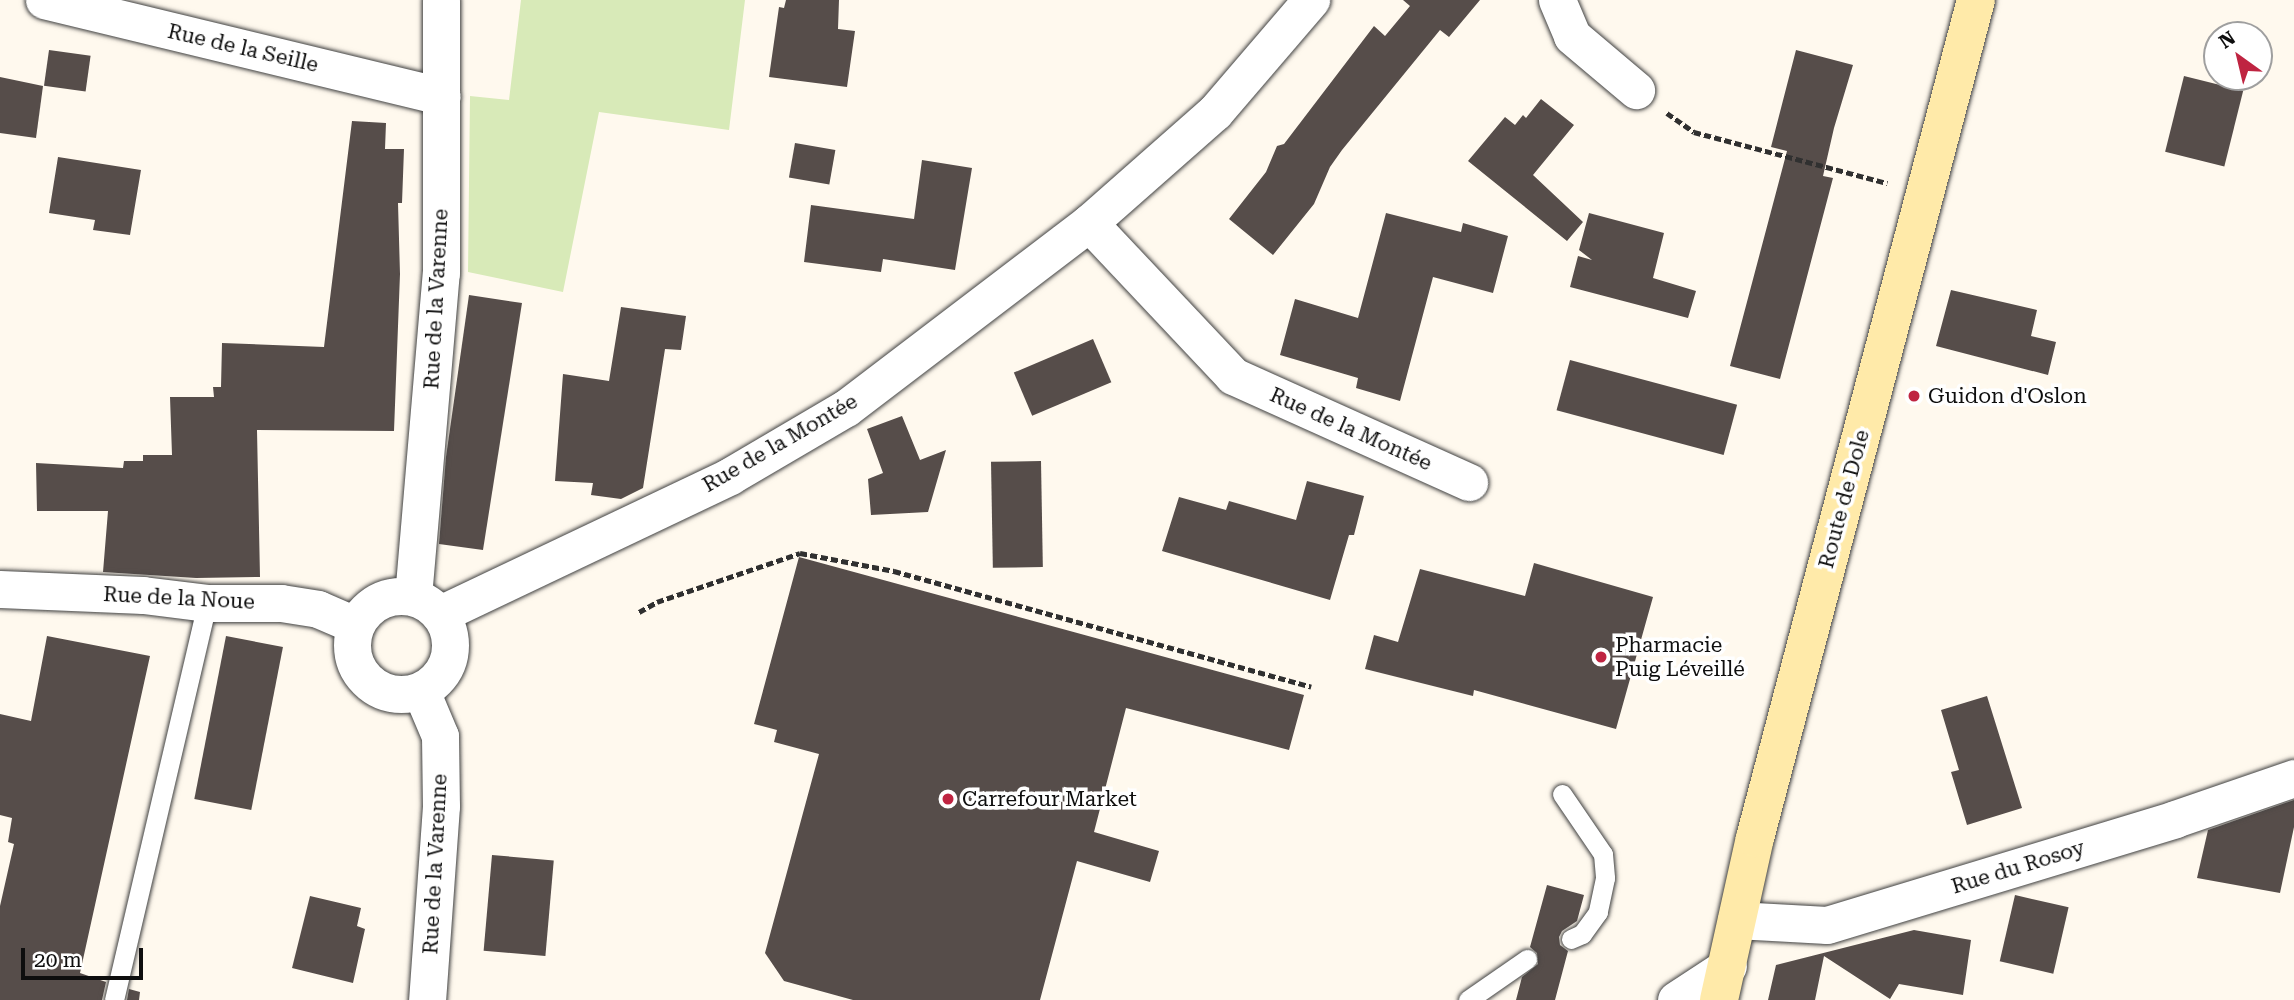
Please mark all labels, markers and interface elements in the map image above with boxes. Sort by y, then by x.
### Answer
street label: Rue de la Seille [165,18,321,78]
north arrow [2203,21,2273,91]
text: N [2215,26,2240,53]
street label: Rue de la Varenne [419,208,453,390]
street label: Rue de la Montée [1266,382,1436,476]
place label: Guidon d'Oslon [1928,383,2087,409]
street label: Rue de la Montée [698,388,862,498]
marker: Guidon d'Oslon [1906,388,1922,404]
street label: Route de Dole [1813,427,1875,571]
street label: Rue de la Noue [103,581,255,615]
place label: Pharmacie Puig Léveillé [1615,632,1745,682]
marker: Pharmacie Puig Léveillé [1593,649,1609,665]
street label: Rue de la Varenne [418,773,452,955]
place label: Carrefour Market [962,786,1137,812]
marker: Carrefour Market [940,791,956,807]
street label: Rue du Rosoy [1948,835,2088,899]
scale bar [24,934,147,978]
text: 20 m [34,948,82,972]

